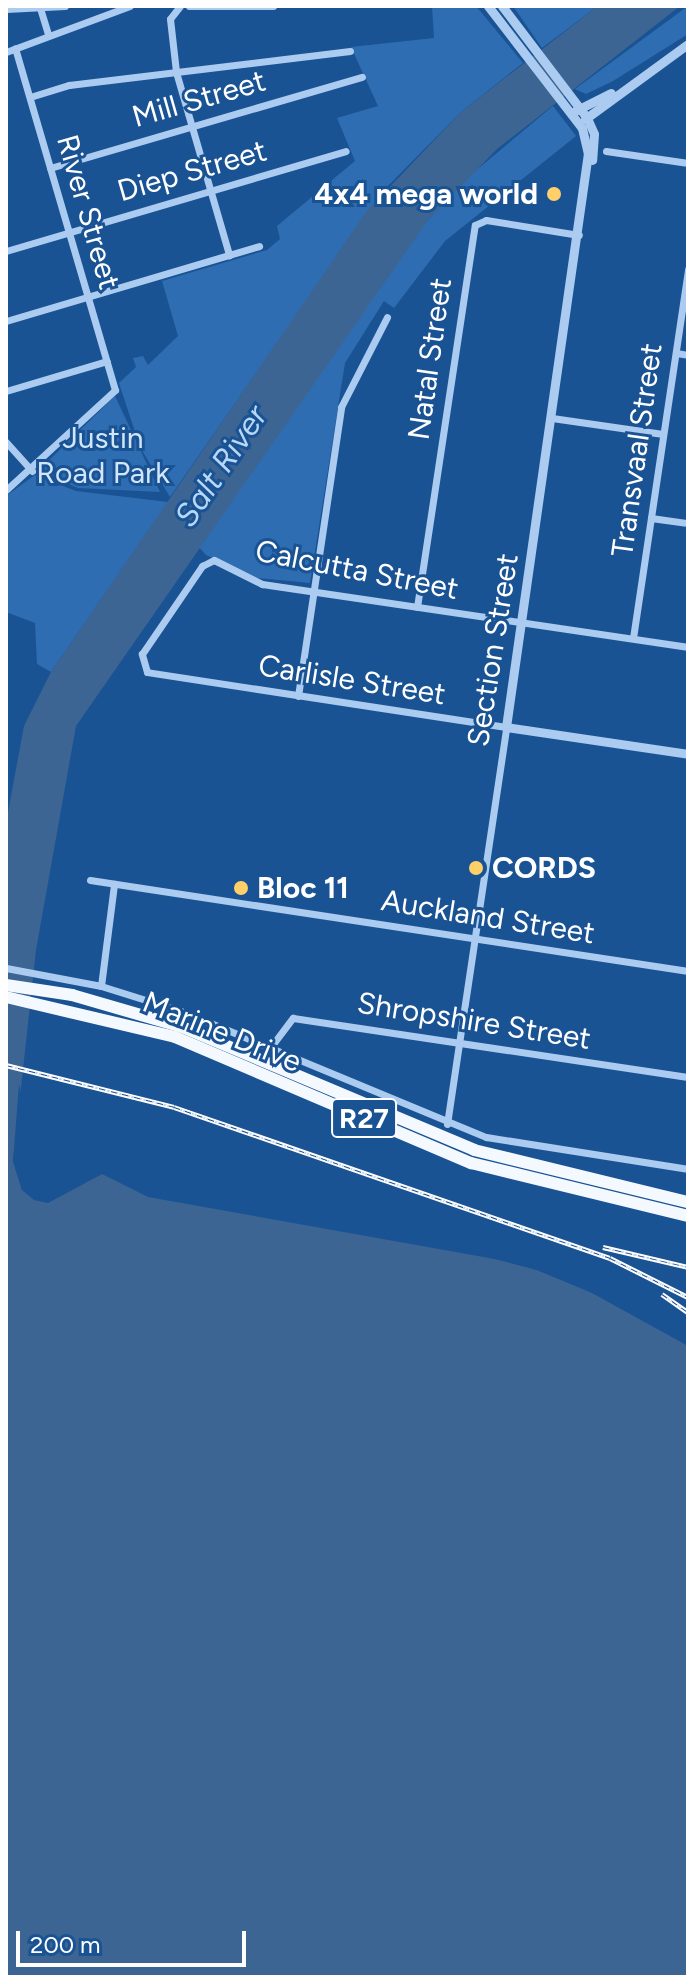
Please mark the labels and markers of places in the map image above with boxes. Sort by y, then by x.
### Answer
place label: 4x4 mega world [314,176,538,212]
marker: 4x4 mega world [545,185,563,203]
place label: CORDS [492,850,596,886]
marker: CORDS [467,859,485,877]
place label: Bloc 11 [257,870,349,906]
marker: Bloc 11 [232,879,250,897]

